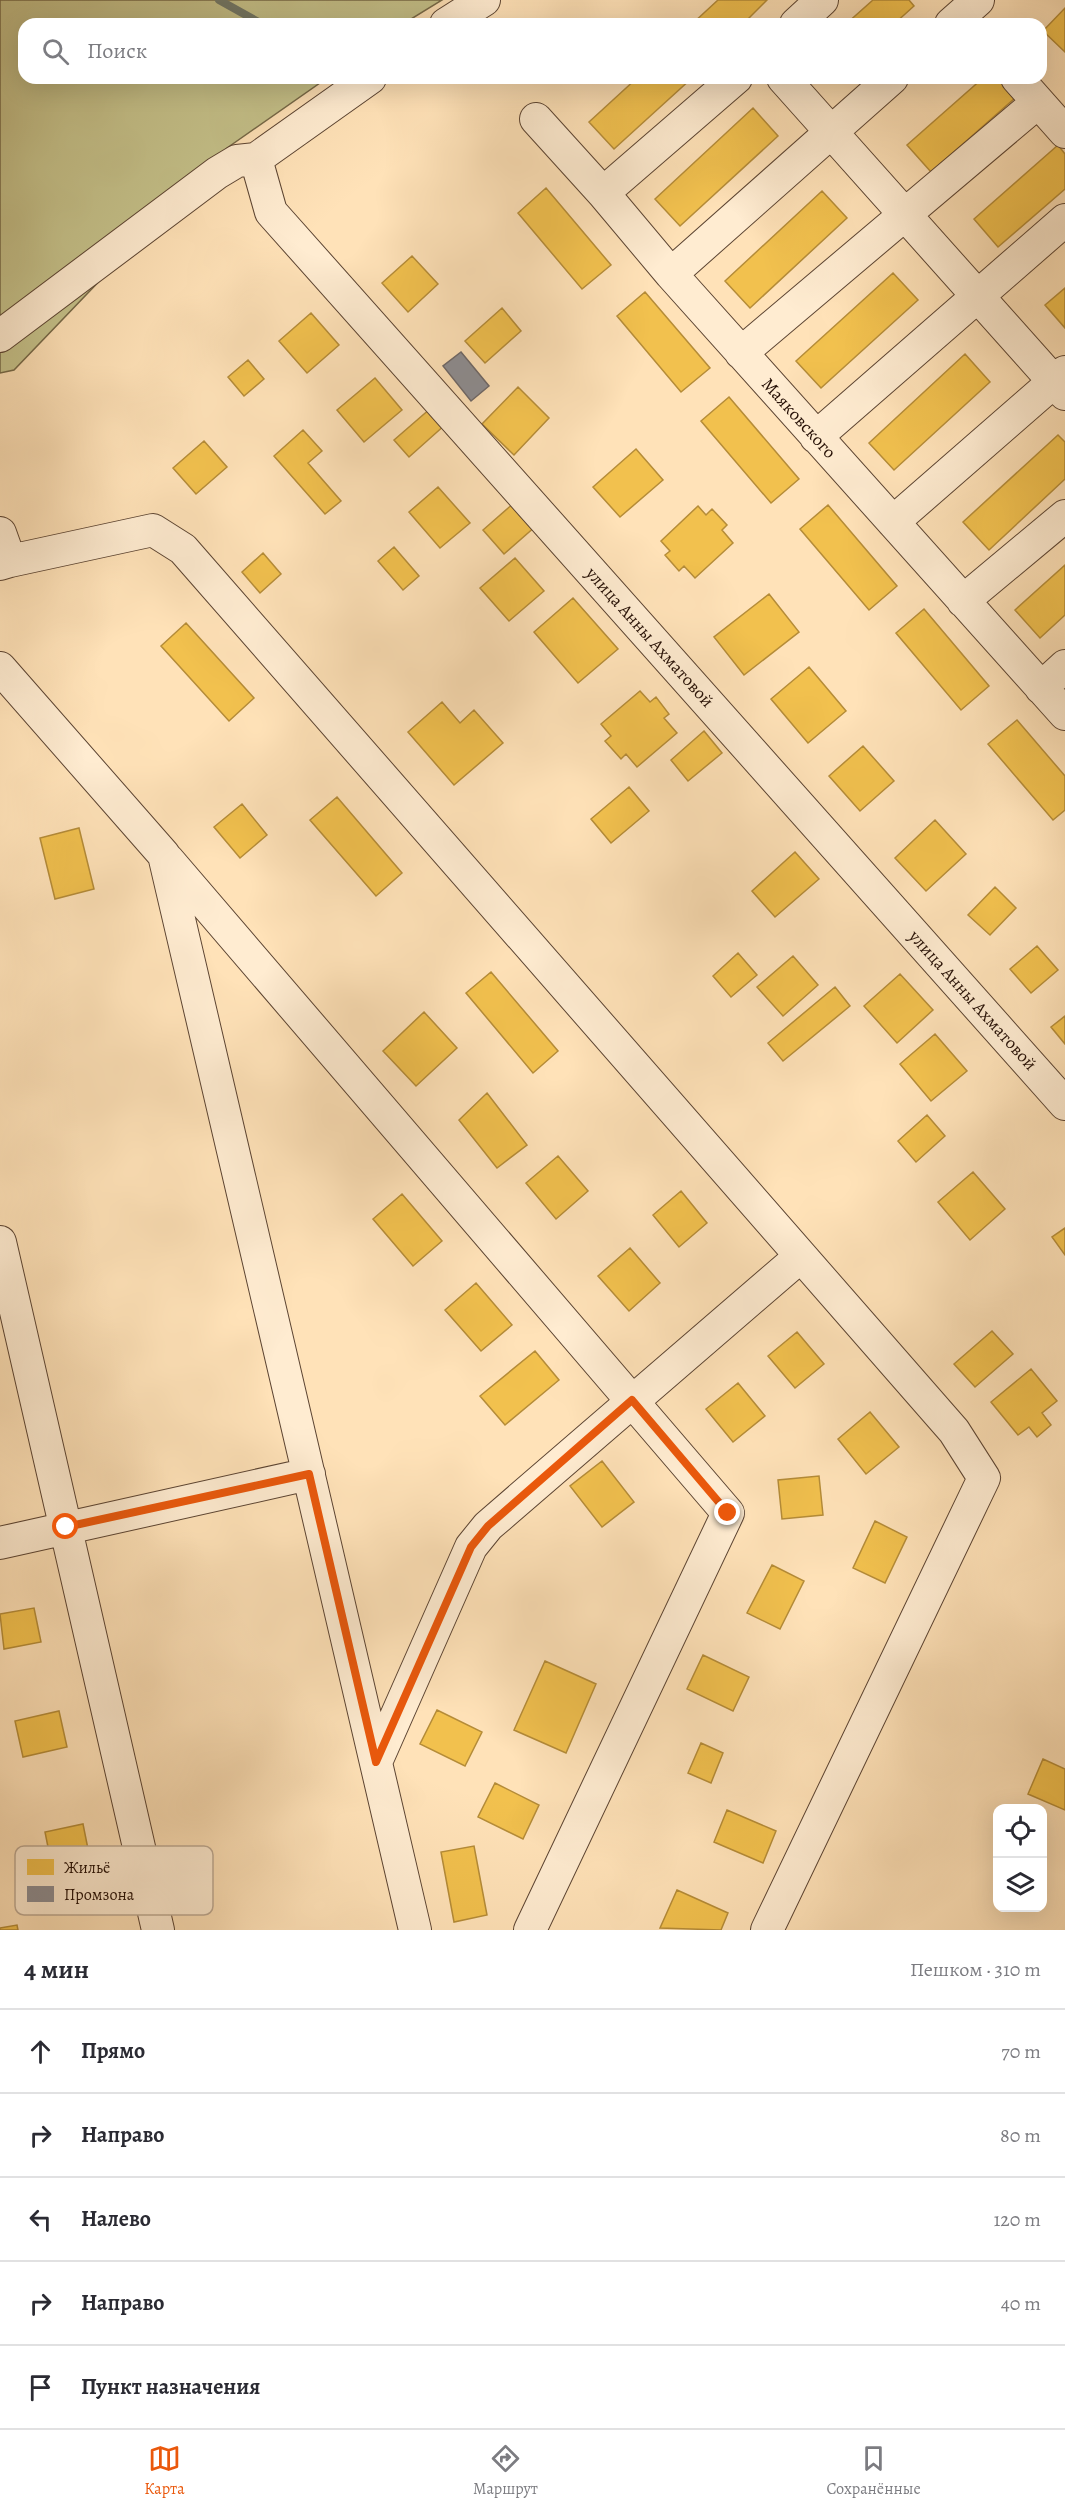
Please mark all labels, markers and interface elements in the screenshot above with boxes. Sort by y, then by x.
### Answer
search box [18,18,1047,84]
icon: search [39,35,72,68]
text: Поиск [87,36,147,66]
street label: Маяковского [756,372,842,464]
street label: улица Анны Ахматовой [580,561,720,712]
street label: улица Анны Ахматовой [903,924,1043,1075]
route end [714,1499,740,1525]
route start [52,1513,78,1539]
map controls [993,1804,1047,1912]
button: locate [993,1804,1047,1858]
legend [15,1846,213,1915]
text: Жильё [64,1857,110,1879]
button: layers [993,1858,1047,1912]
text: Промзона [64,1884,135,1906]
text: 4 мин [24,1952,89,1987]
text: Пешком · 310 m [910,1956,1041,1983]
icon: ahead [24,2035,57,2068]
text: Прямо [81,2036,145,2066]
text: 70 m [1001,2038,1041,2065]
icon: right [24,2119,57,2152]
text: Направо [81,2120,164,2150]
text: 80 m [1000,2122,1041,2149]
icon: left [24,2203,57,2236]
text: Налево [81,2204,151,2234]
text: 120 m [993,2206,1041,2233]
icon: right [24,2287,57,2320]
text: Направо [81,2288,164,2318]
text: 40 m [1001,2290,1041,2317]
icon: arrive [24,2371,57,2404]
text: Пункт назначения [81,2372,260,2402]
tab: Карта [144,2442,185,2500]
tab: Маршрут [473,2442,538,2500]
tab: Сохранённые [826,2442,921,2500]

